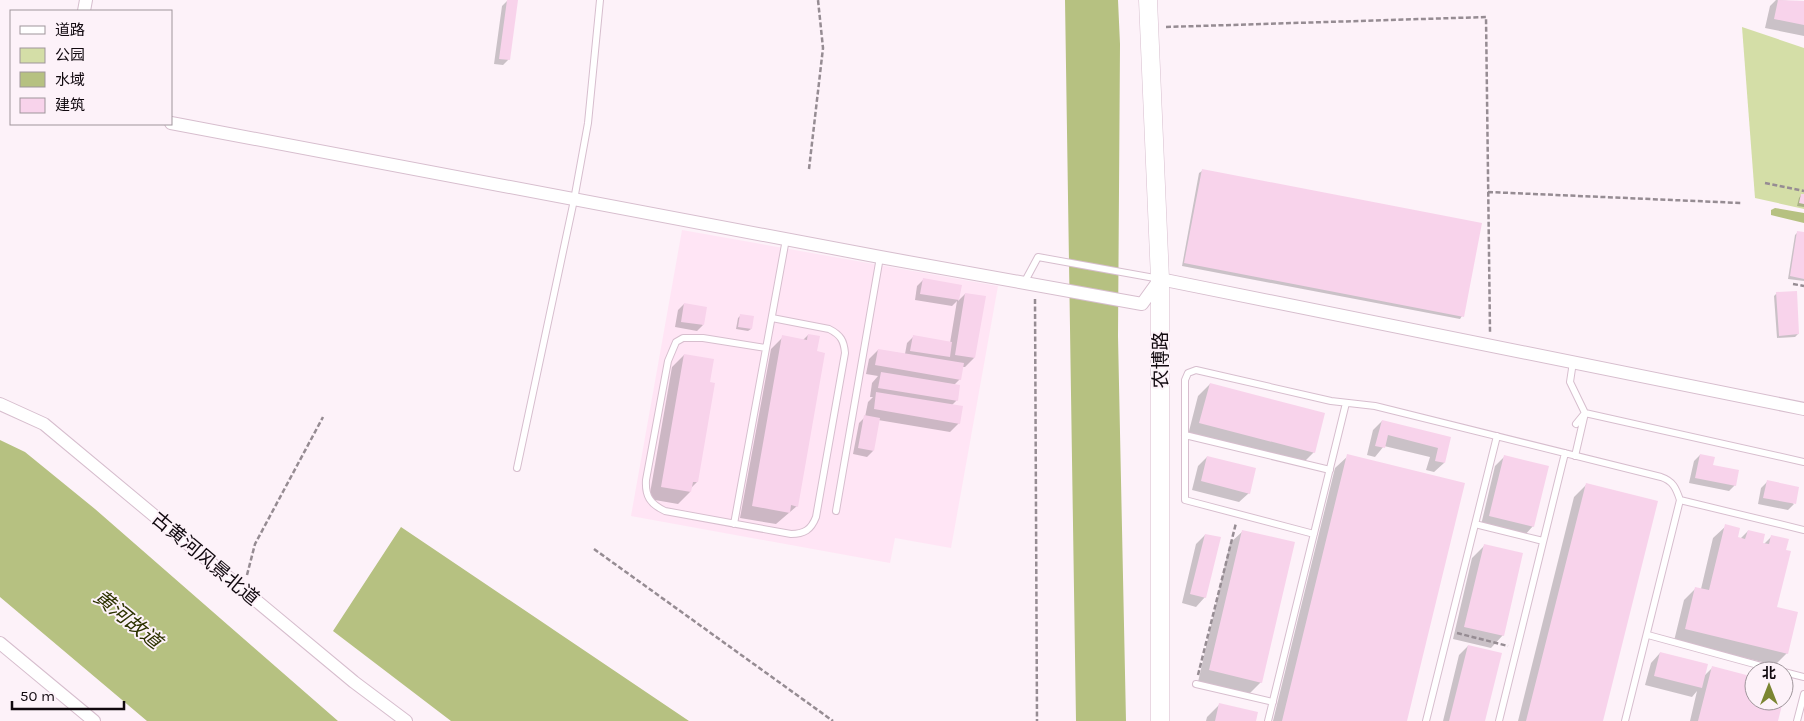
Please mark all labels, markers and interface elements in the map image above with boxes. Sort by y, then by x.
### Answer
legend [10,10,172,125]
text: 道路 [55,21,85,39]
text: 公园 [55,46,85,64]
text: 水域 [55,71,85,89]
text: 建筑 [55,96,85,114]
street label: 农博路 [1150,331,1172,389]
street label: 古黄河风景北道 [147,508,263,610]
water label: 黄河故道 [89,585,168,655]
north arrow [1744,661,1794,711]
text: 北 [1762,665,1776,682]
scale bar [12,678,125,710]
text: 50 m [20,687,55,705]

